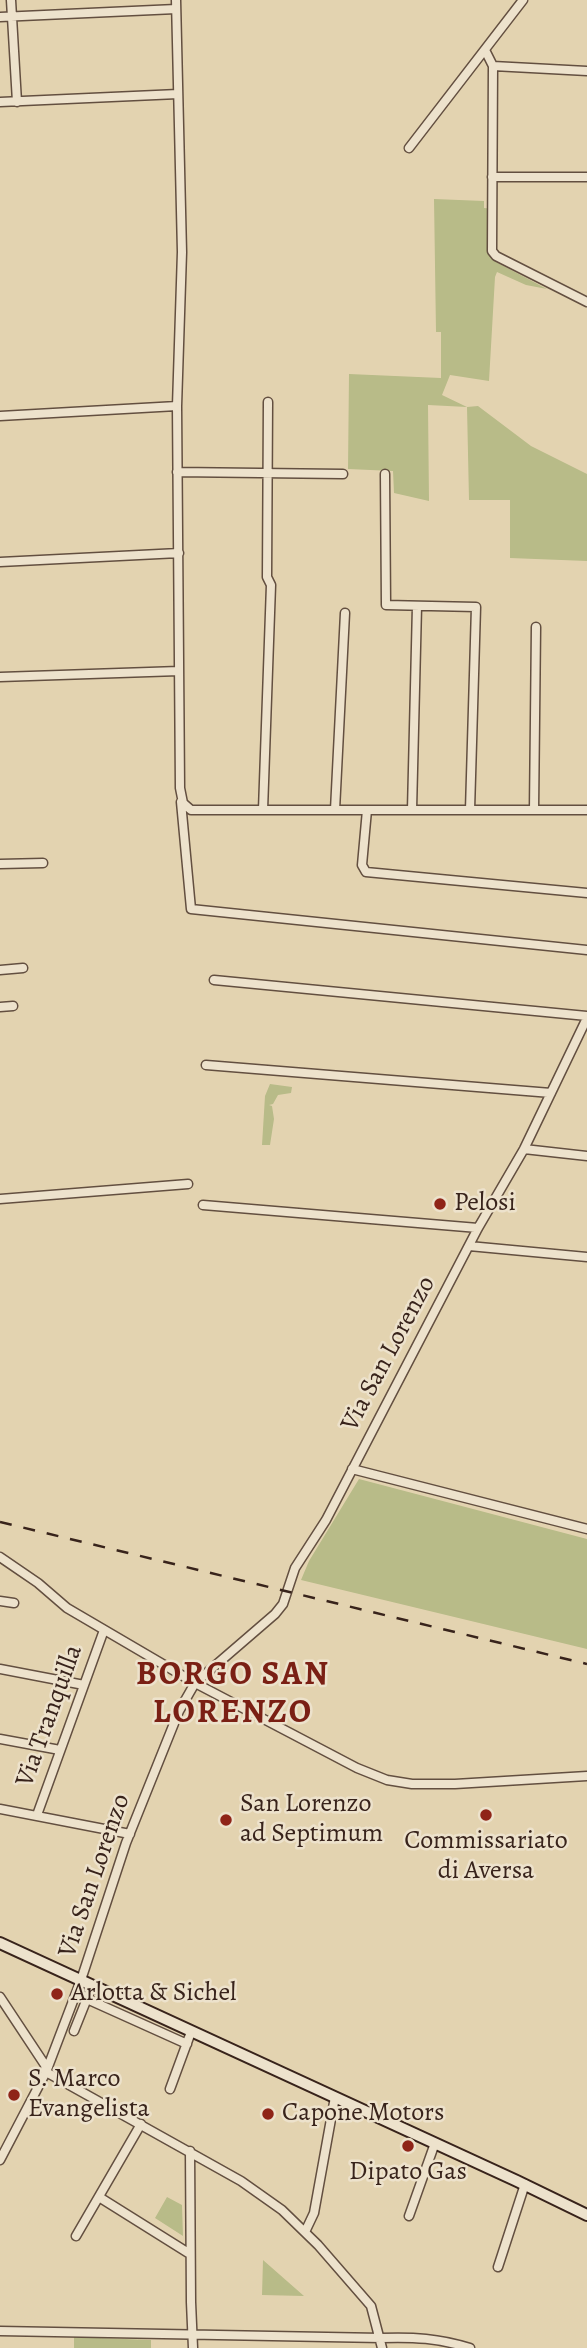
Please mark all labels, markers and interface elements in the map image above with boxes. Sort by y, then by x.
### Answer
place label: Pelosi [454,1188,516,1220]
marker: Pelosi [432,1196,448,1212]
street label: Via San Lorenzo [335,1271,443,1437]
street label: Via Tranquilla [10,1641,90,1791]
district label: BORGO SAN LORENZO [137,1656,329,1734]
place label: San Lorenzo ad Septimum [240,1789,383,1850]
street label: Via San Lorenzo [52,1790,138,1962]
marker: Commissariato di Aversa [478,1807,494,1823]
marker: San Lorenzo ad Septimum [218,1812,234,1828]
place label: Commissariato di Aversa [404,1826,568,1888]
place label: Arlotta & Sichel [71,1978,236,2010]
marker: Arlotta & Sichel [49,1986,65,2002]
place label: S. Marco Evangelista [28,2064,150,2126]
marker: S. Marco Evangelista [6,2087,22,2103]
place label: Capone Motors [282,2098,444,2130]
marker: Capone Motors [260,2106,276,2122]
marker: Dipato Gas [400,2138,416,2154]
place label: Dipato Gas [349,2157,467,2189]

